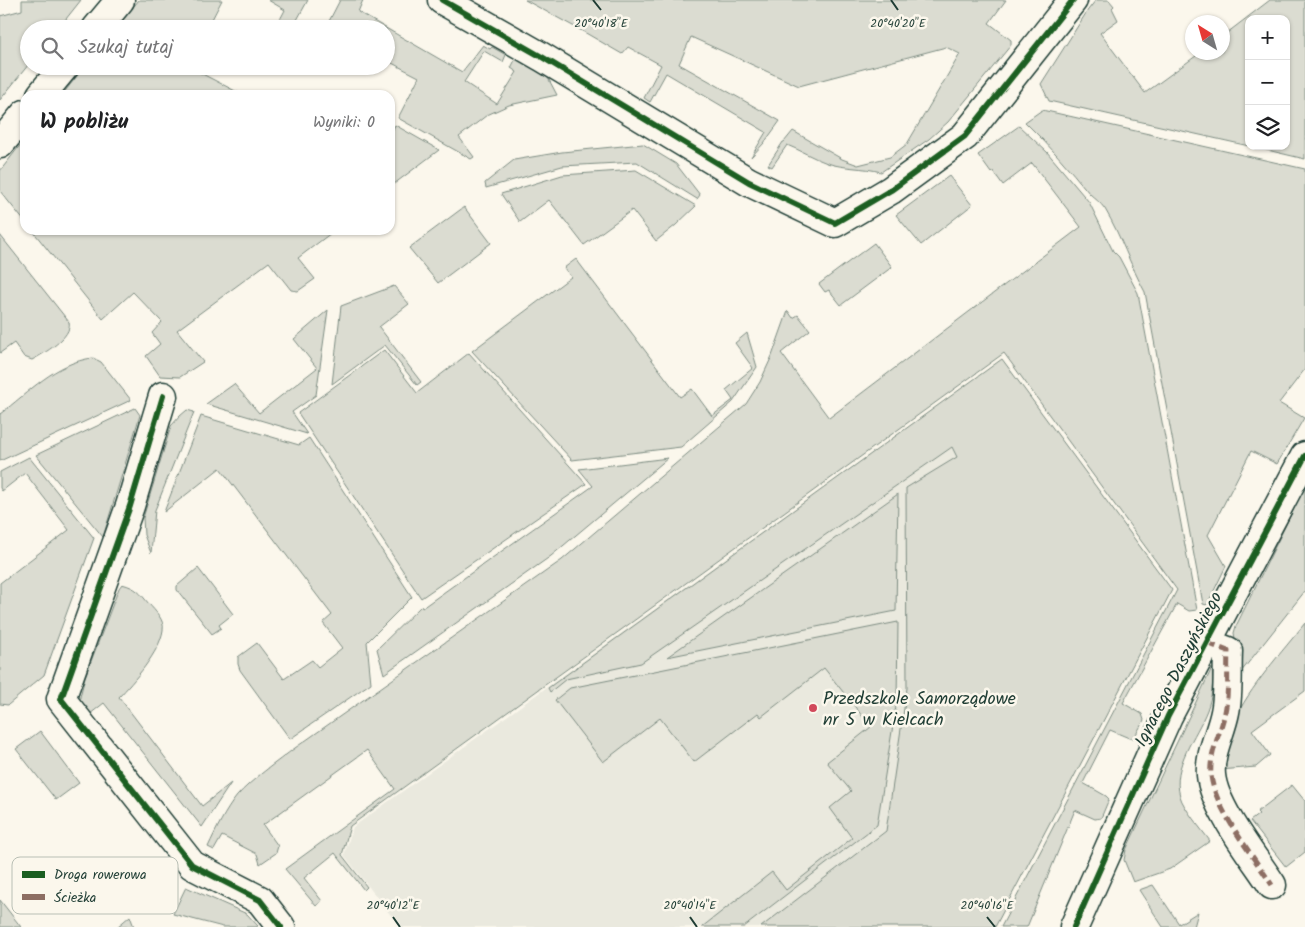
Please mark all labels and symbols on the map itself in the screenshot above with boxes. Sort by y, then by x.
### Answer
text: 20°40'18"E [574,14,629,33]
text: 20°40'20"E [870,14,927,33]
north arrow [1185,15,1230,60]
street label: Ignacego Daszyńskiego [1128,587,1231,752]
place label: Przedszkole Samorządowe nr 5 w Kielcach [823,685,1016,735]
marker: Przedszkole Samorządowe nr 5 w Kielcach [807,702,819,714]
legend [12,857,178,914]
text: Droga rowerowa [54,864,147,886]
text: Ścieżka [54,887,96,909]
text: 20°40'12"E [366,896,421,915]
text: 20°40'14"E [664,896,717,915]
text: 20°40'16"E [961,896,1014,915]

